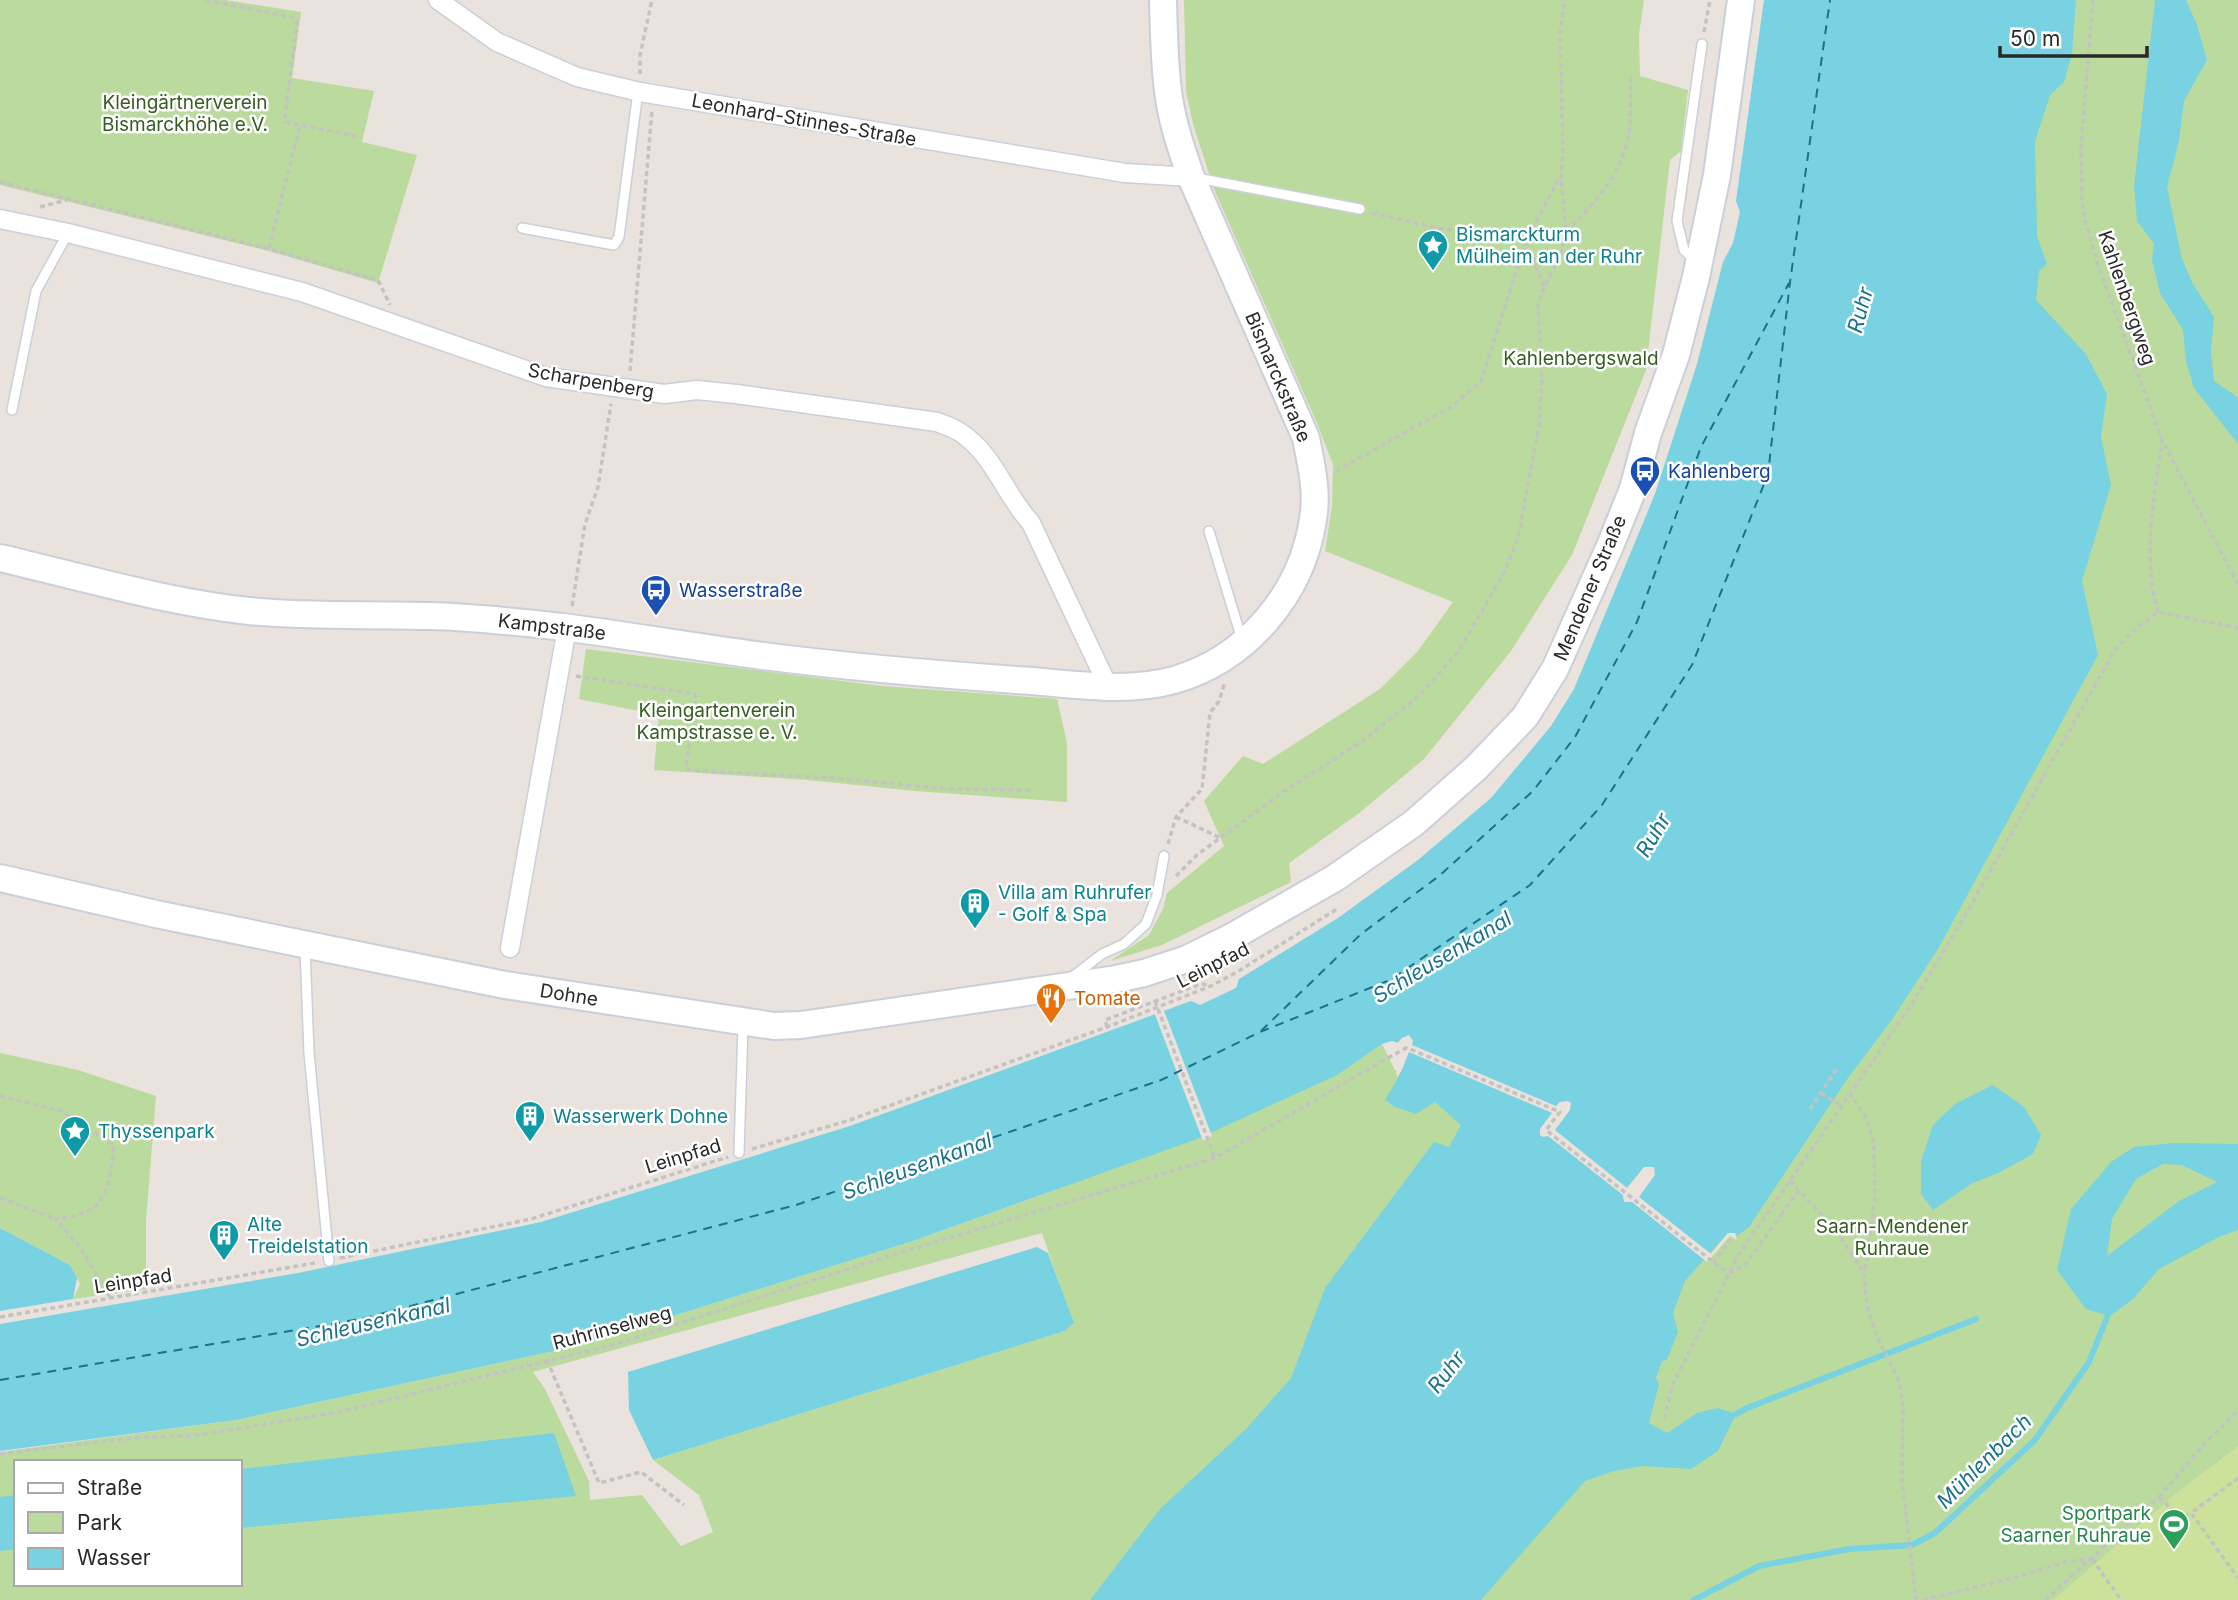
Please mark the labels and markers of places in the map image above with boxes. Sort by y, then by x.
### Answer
place label: Bismarckturm Mülheim an der Ruhr [1456,223,1642,268]
place icon: Bismarckturm Mülheim an der Ruhr [1416,228,1450,272]
bus stop icon: Kahlenberg [1628,454,1662,498]
place label: Kahlenberg [1668,460,1771,483]
bus stop icon: Wasserstraße [639,573,673,617]
place label: Wasserstraße [679,579,803,602]
place label: Villa am Ruhrufer - Golf & Spa [998,881,1151,926]
building icon: Villa am Ruhrufer - Golf & Spa [958,886,992,930]
restaurant icon: Tomate [1034,981,1068,1025]
place label: Tomate [1074,987,1141,1010]
building icon: Wasserwerk Dohne [513,1099,547,1143]
place label: Wasserwerk Dohne [553,1105,728,1128]
place icon: Thyssenpark [58,1114,92,1158]
place label: Thyssenpark [98,1120,215,1143]
place label: Alte Treidelstation [247,1213,368,1258]
building icon: Alte Treidelstation [207,1218,241,1262]
place label: Sportpark Saarner Ruhraue [2000,1502,2152,1547]
sports icon: Sportpark Saarner Ruhraue [2157,1507,2191,1551]

